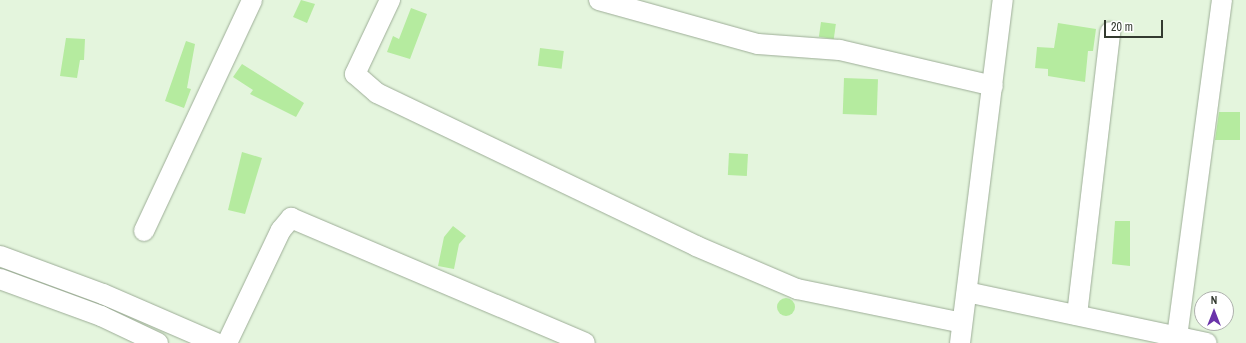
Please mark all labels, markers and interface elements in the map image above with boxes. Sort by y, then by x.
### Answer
scale bar [1106,12,1165,38]
text: 20 m [1111,19,1133,35]
north arrow [1194,291,1234,331]
text: N [1211,293,1217,307]

